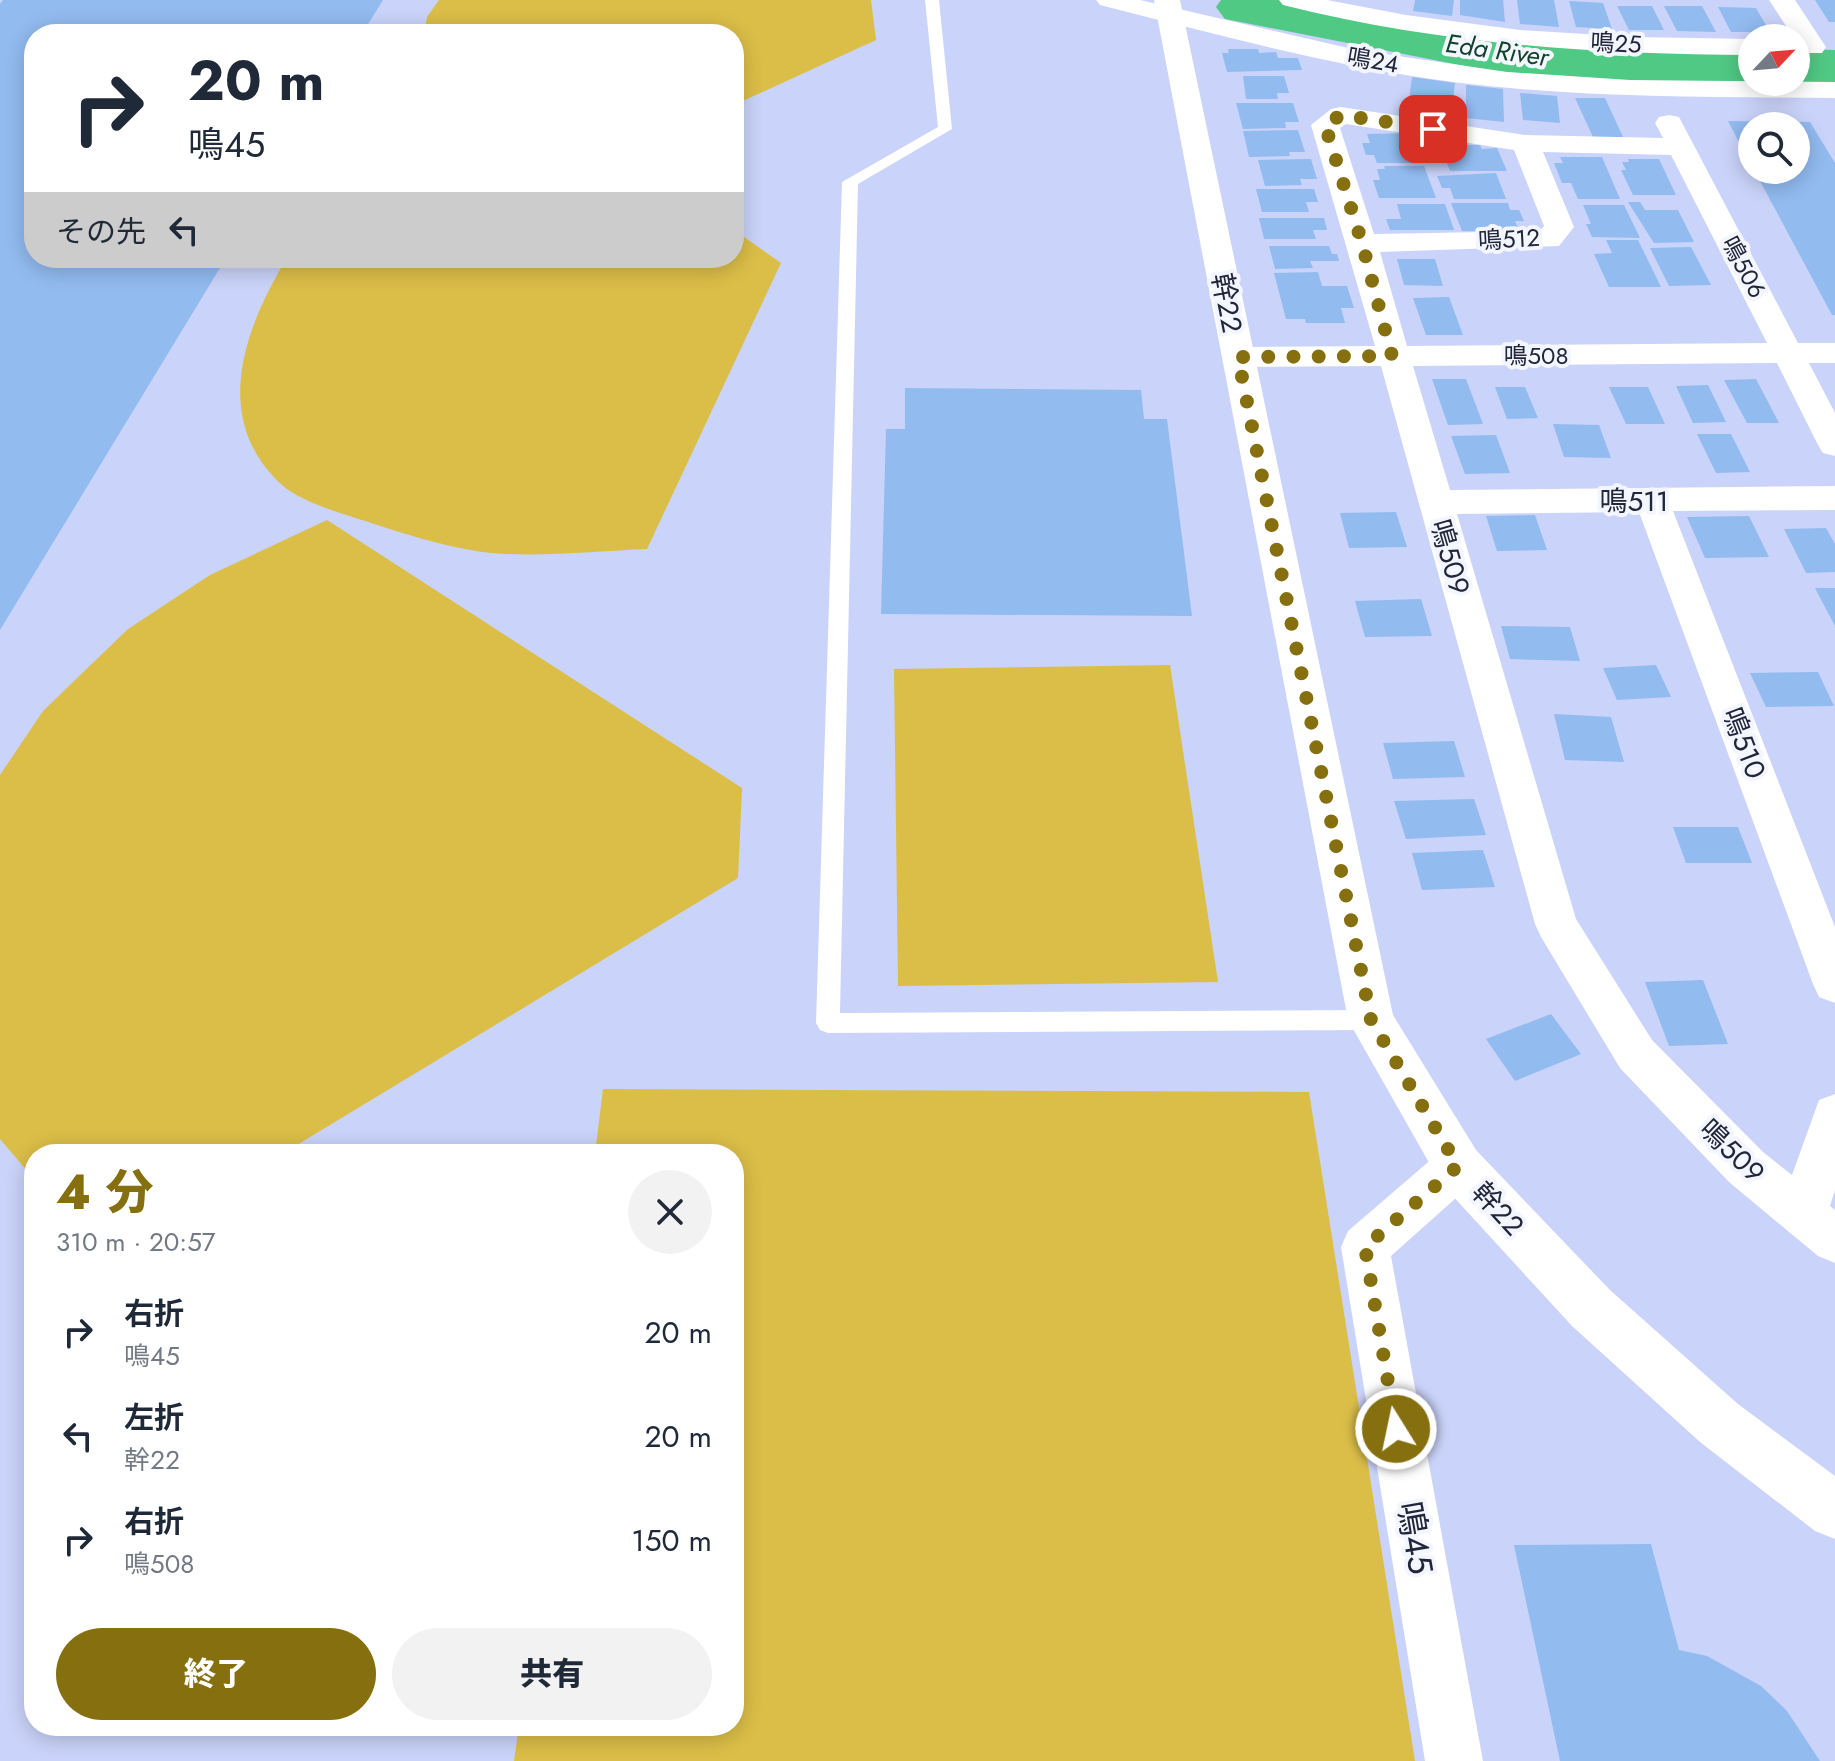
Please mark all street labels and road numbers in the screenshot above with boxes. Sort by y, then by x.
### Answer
street label: 鳴25 [1590,24,1642,62]
street label: 鳴24 [1345,38,1401,82]
street label: 鳴512 [1477,220,1541,258]
street label: 鳴506 [1713,230,1775,304]
street label: 幹２２ [1201,269,1253,337]
street label: 鳴508 [1503,338,1569,373]
street label: 鳴511 [1600,481,1669,522]
street label: 鳴509 [1420,514,1480,600]
street label: 鳴510 [1712,701,1776,785]
street label: 鳴509 [1690,1110,1774,1192]
street label: 幹２２ [1462,1173,1534,1245]
street label: 鳴45 [1385,1498,1445,1578]

